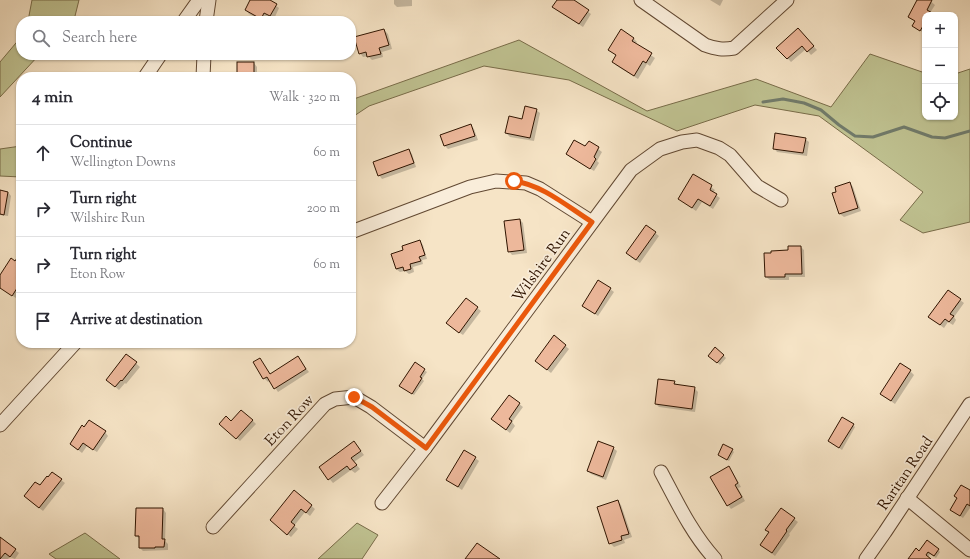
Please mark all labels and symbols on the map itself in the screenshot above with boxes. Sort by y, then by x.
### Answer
route start [505,172,523,190]
street label: Wilshire Run [508,225,576,307]
route end [345,388,363,406]
street label: Eton Row [261,391,320,452]
street label: Raritan Road [874,432,939,515]

